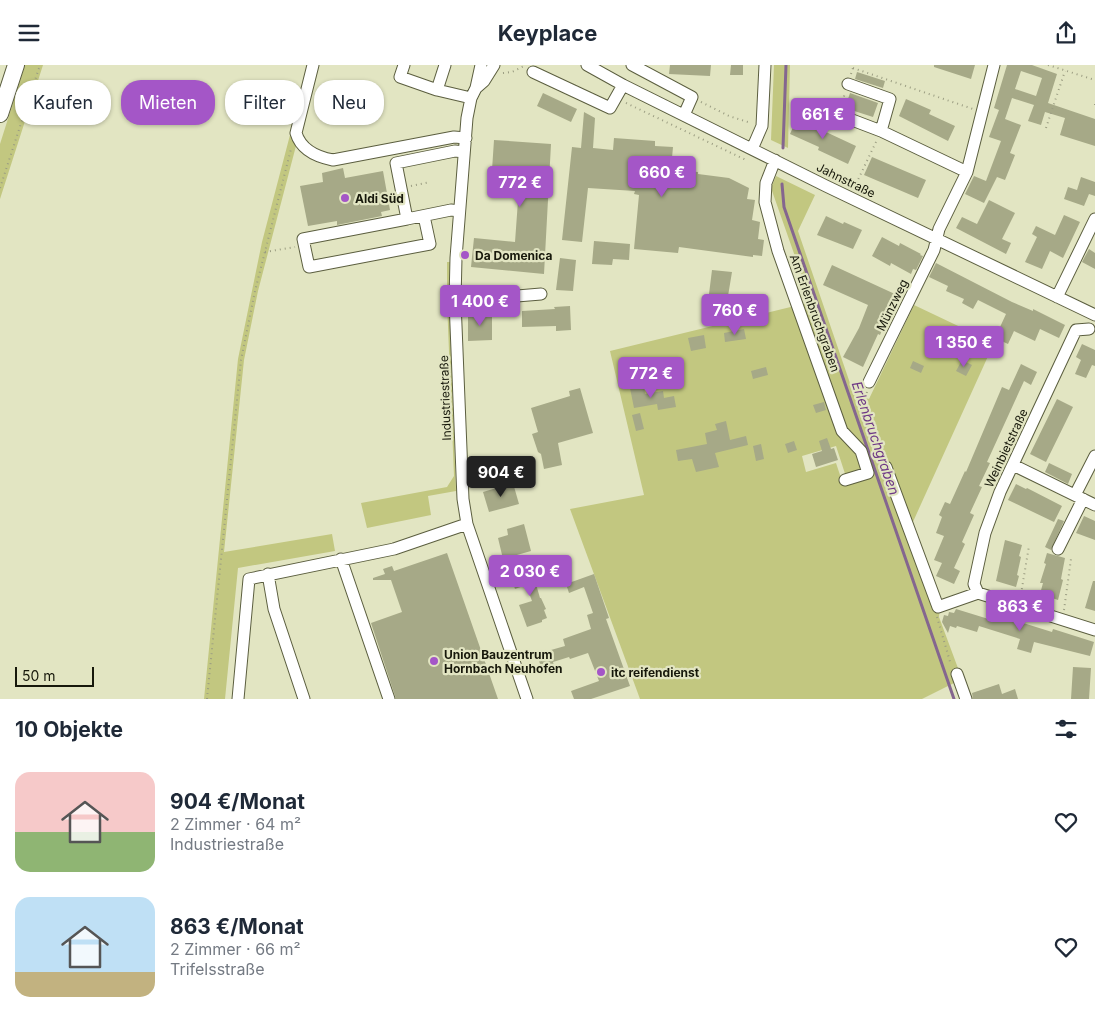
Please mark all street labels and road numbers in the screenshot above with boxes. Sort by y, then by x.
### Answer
street label: Jahnstraße [814,159,878,201]
street label: Am Erlenbruchgraben [787,252,843,374]
street label: Münzweg [873,277,911,333]
street label: Industriestraße [436,355,454,441]
street label: Weinbietstraße [981,406,1031,490]

